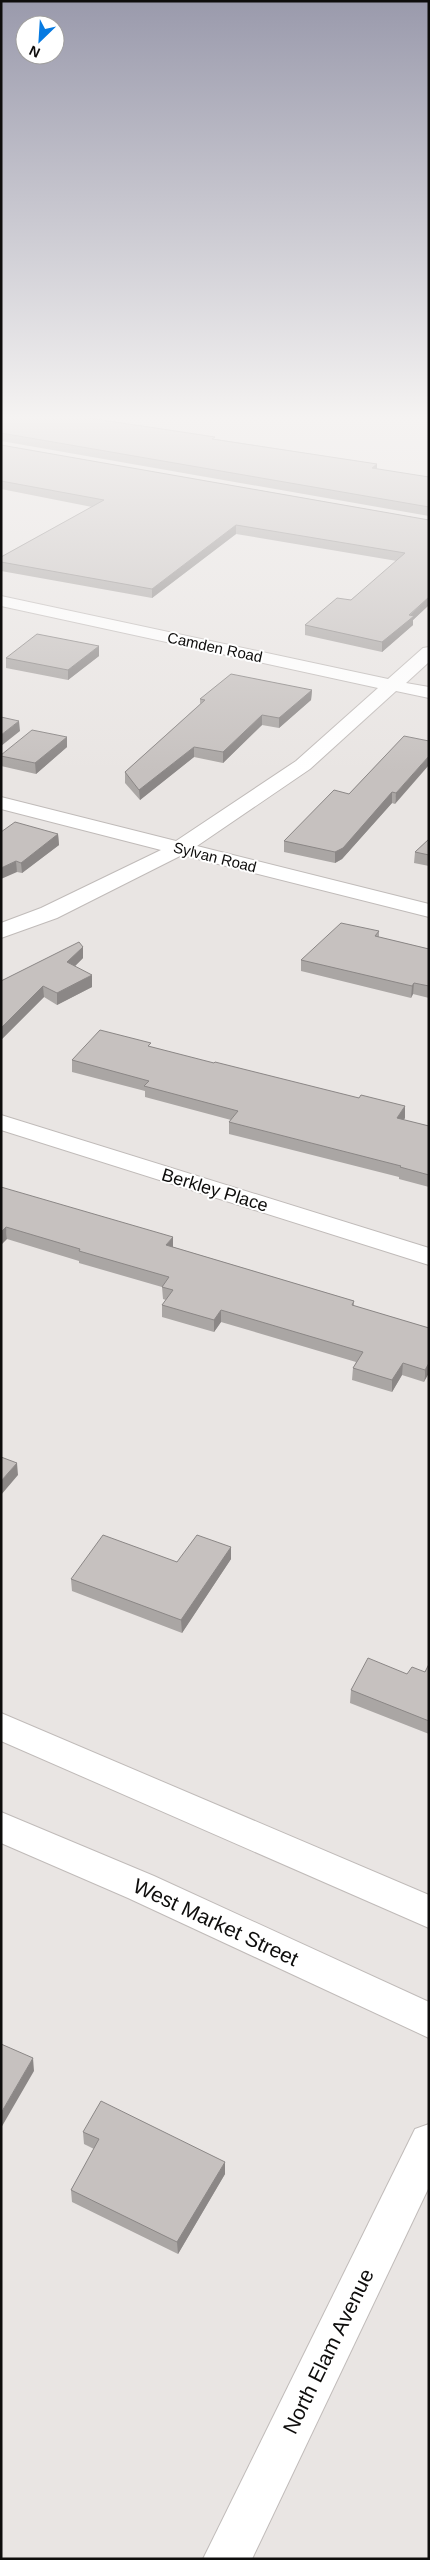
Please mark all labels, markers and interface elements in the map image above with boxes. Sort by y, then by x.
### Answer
north arrow [15,15,65,65]
text: N [27,42,42,61]
street label: Camden Road [166,629,264,665]
street label: Sylvan Road [172,838,258,876]
street label: Berkley Place [159,1164,271,1216]
street label: West Market Street [130,1874,302,1970]
street label: North Elam Avenue [278,2265,378,2437]

